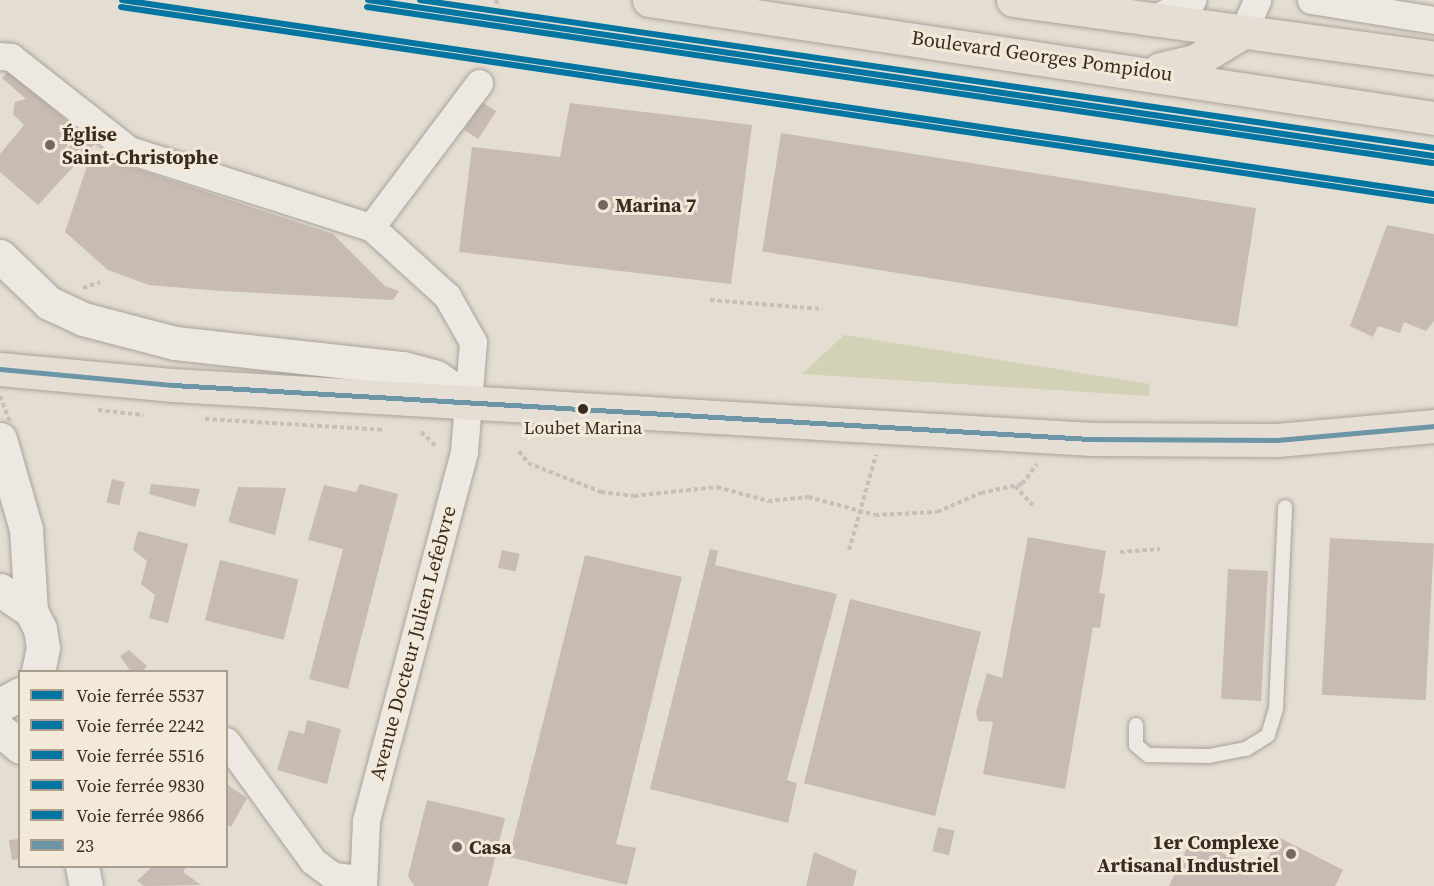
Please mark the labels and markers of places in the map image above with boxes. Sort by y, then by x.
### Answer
place label: Église Saint-Christophe [62,122,218,169]
marker: Église Saint-Christophe [43,138,57,152]
place label: Marina 7 [615,193,697,217]
marker: Marina 7 [596,198,610,212]
marker: Loubet Marina [577,403,589,415]
place label: Loubet Marina [524,417,642,439]
place label: 1er Complexe Artisanal Industriel [1097,831,1279,878]
place label: Casa [469,835,512,859]
marker: Casa [450,840,464,854]
marker: 1er Complexe Artisanal Industriel [1284,847,1298,861]

